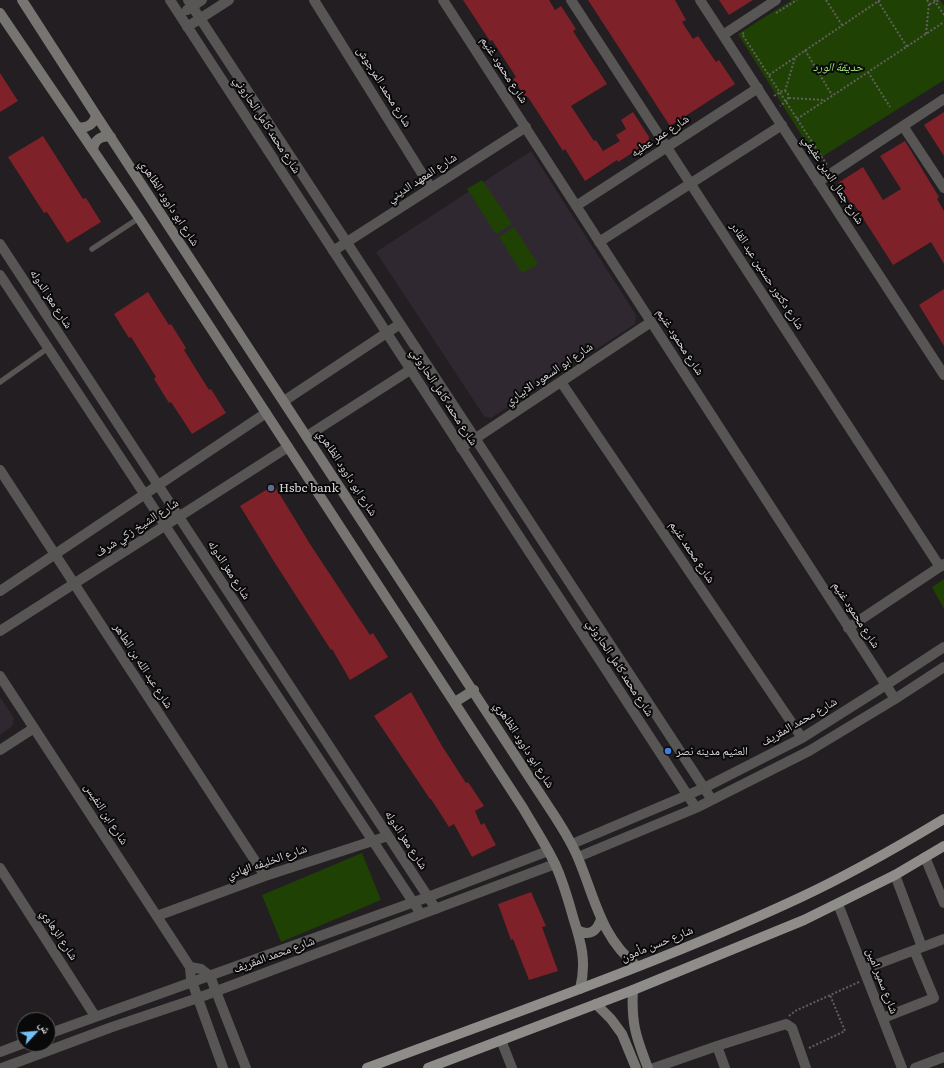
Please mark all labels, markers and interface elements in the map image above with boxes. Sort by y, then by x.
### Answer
street label: شارع محمود غنيم [477,34,531,106]
street label: شارع محمد المرجوش [353,44,415,130]
park label: حديقة الورد [813,60,863,74]
street label: شارع محمد كامل الحاروني [230,74,304,176]
street label: شارع عمر عطيه [628,112,692,160]
street label: شارع جمال الدين عفيفي [799,133,867,227]
street label: شارع المعهد الديني [384,150,460,206]
street label: شارع ابو داوود الظاهري [136,157,202,249]
street label: شارع دكتور حسنين عبد القادر [727,220,807,332]
street label: شارع معز الدوله [27,267,75,331]
street label: شارع محمود غنيم [653,306,707,378]
street label: شارع ابو السعود الابياري [502,339,596,409]
street label: شارع محمد كامل الحاروني [407,346,481,448]
street label: شارع ابو داوود الظاهري [314,427,380,519]
place label: Hsbc bank [279,481,339,495]
marker: Hsbc bank [266,483,276,493]
street label: شارع الشيخ زكي شرف [93,496,181,560]
street label: شارع محمد غنيم [666,518,718,586]
street label: شارع معز الدوله [205,538,253,602]
street label: شارع محمود غنيم [829,579,883,651]
street label: شارع محمد كامل الحاروني [583,617,657,719]
street label: شارع عبد الله بن الطاهر [110,621,176,711]
street label: شارع محمد المقريف [758,694,840,750]
street label: شارع ابو داوود الظاهري [491,699,557,791]
place label: العثيم مدينه نصر [676,744,748,758]
marker: العثيم مدينه نصر [663,746,673,756]
street label: شارع ابن النفيس [81,780,131,848]
street label: شارع معز الدوله [382,808,430,872]
street label: شارع الخليفه الهادي [225,842,309,882]
street label: شارع الزهاوي [37,907,81,963]
street label: شارع حسن مأمون [619,923,695,965]
street label: شارع محمد المقريف [231,934,317,976]
street label: شارع سمير امين [863,946,901,1016]
north arrow [16,1012,56,1052]
text: ش [36,1018,56,1036]

